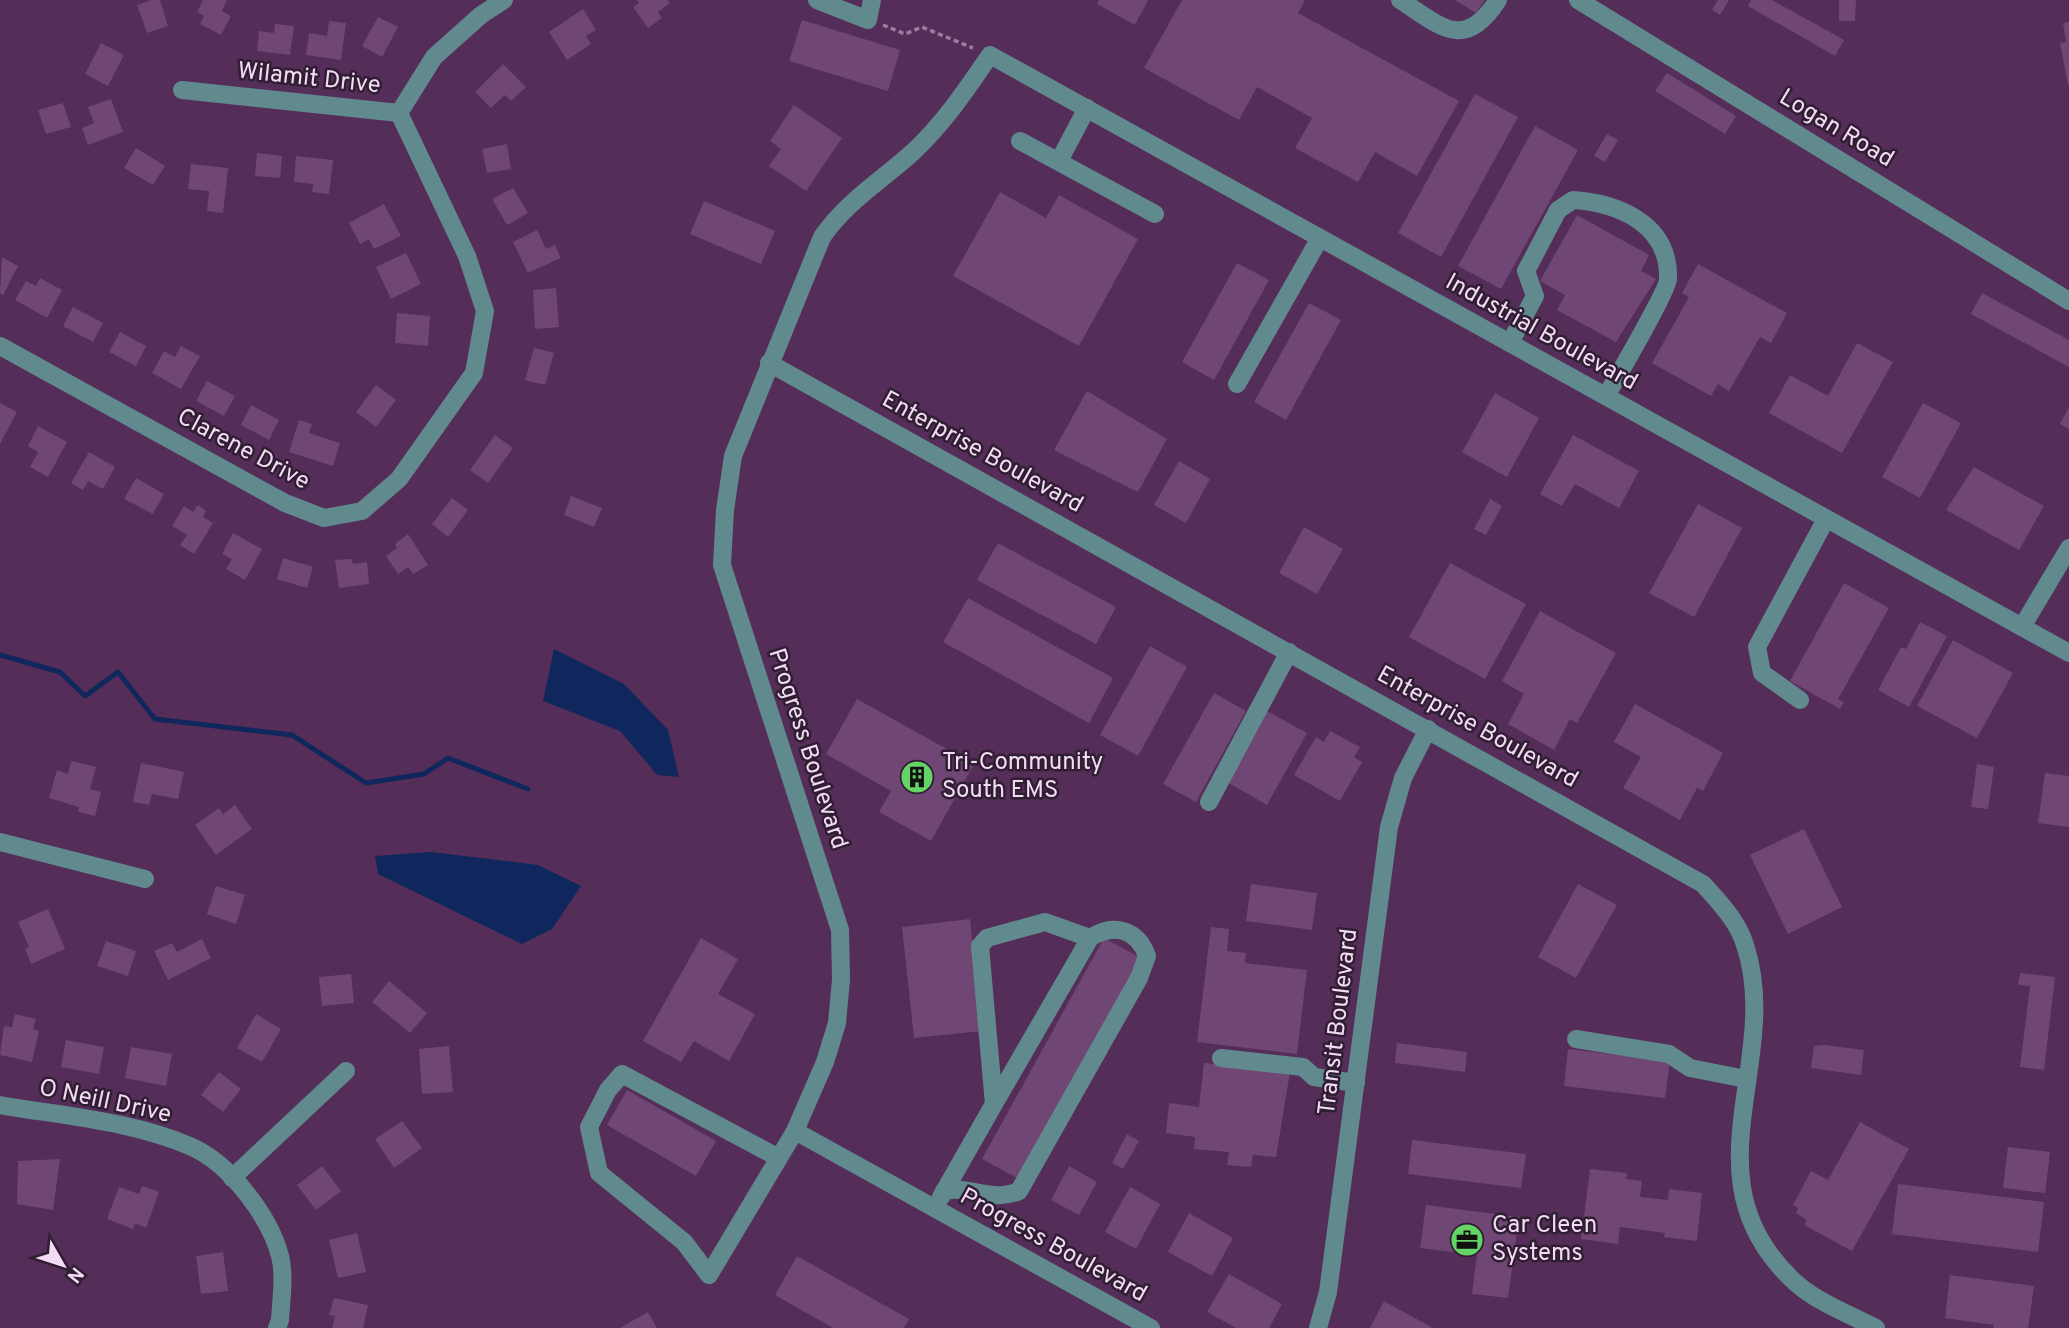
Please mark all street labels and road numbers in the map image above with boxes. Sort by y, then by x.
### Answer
street label: Wilamit Drive [236,57,382,101]
street label: Logan Road [1773,83,1899,175]
street label: Industrial Boulevard [1440,268,1642,398]
street label: Enterprise Boulevard [876,385,1088,521]
street label: Clarene Drive [172,403,314,497]
street label: Progress Boulevard [760,645,854,853]
street label: Enterprise Boulevard [1371,660,1583,796]
street label: Transit Boulevard [1313,927,1365,1117]
street label: O Neill Drive [36,1073,174,1131]
street label: Progress Boulevard [954,1182,1152,1310]

